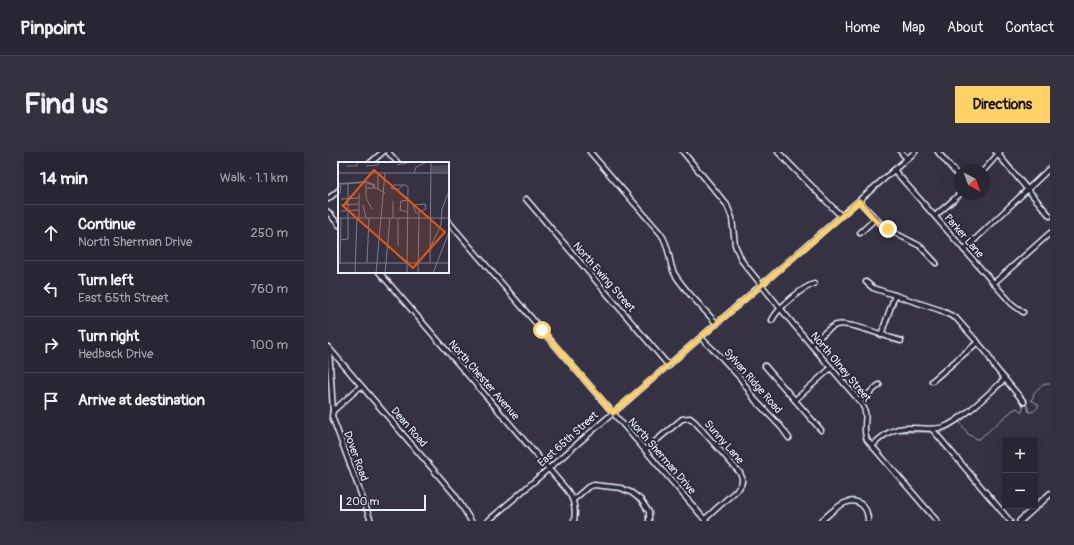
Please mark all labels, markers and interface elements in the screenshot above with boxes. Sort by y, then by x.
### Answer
text: Pinpoint [20,16,85,40]
text: Home [845,19,880,36]
text: Map [902,19,925,36]
text: About [947,19,983,36]
text: Contact [1005,19,1054,36]
button: Directions [955,86,1050,123]
text: Find us [24,87,108,122]
inset map [338,162,449,273]
north arrow [954,164,990,200]
text: 14 min [40,168,88,189]
text: Walk · 1.1 km [220,170,288,186]
street label: Parker Lane [941,211,987,261]
text: Continue [78,215,136,234]
route end [879,220,897,238]
icon: ahead [40,222,62,244]
text: 250 m [250,225,288,241]
text: North Sherman Drive [78,234,192,250]
street label: North Ewing Street [570,239,638,315]
text: Turn left [78,271,134,290]
icon: left [40,278,62,300]
text: 760 m [250,281,288,297]
text: East 65th Street [78,290,169,306]
route start [533,321,551,339]
text: Turn right [78,327,139,346]
street label: North Olney Street [808,329,874,405]
icon: right [40,334,62,356]
text: 100 m [251,337,288,353]
street label: North Chester Avenue [446,337,523,423]
text: Hedback Drive [78,346,154,362]
street label: Sylvan Ridge Road [721,346,785,416]
icon: arrive [40,390,62,412]
text: Arrive at destination [78,391,205,410]
street label: Dean Road [388,404,430,450]
street label: East 65th Street [535,408,601,470]
street label: North Sherman Drive [625,415,699,497]
street label: Sunny Lane [701,417,747,467]
street label: Dover Road [341,429,371,483]
map controls [1002,437,1038,509]
button: + [1002,437,1038,473]
button: − [1002,473,1038,509]
scale bar [340,493,426,512]
text: 200 m [346,495,379,508]

